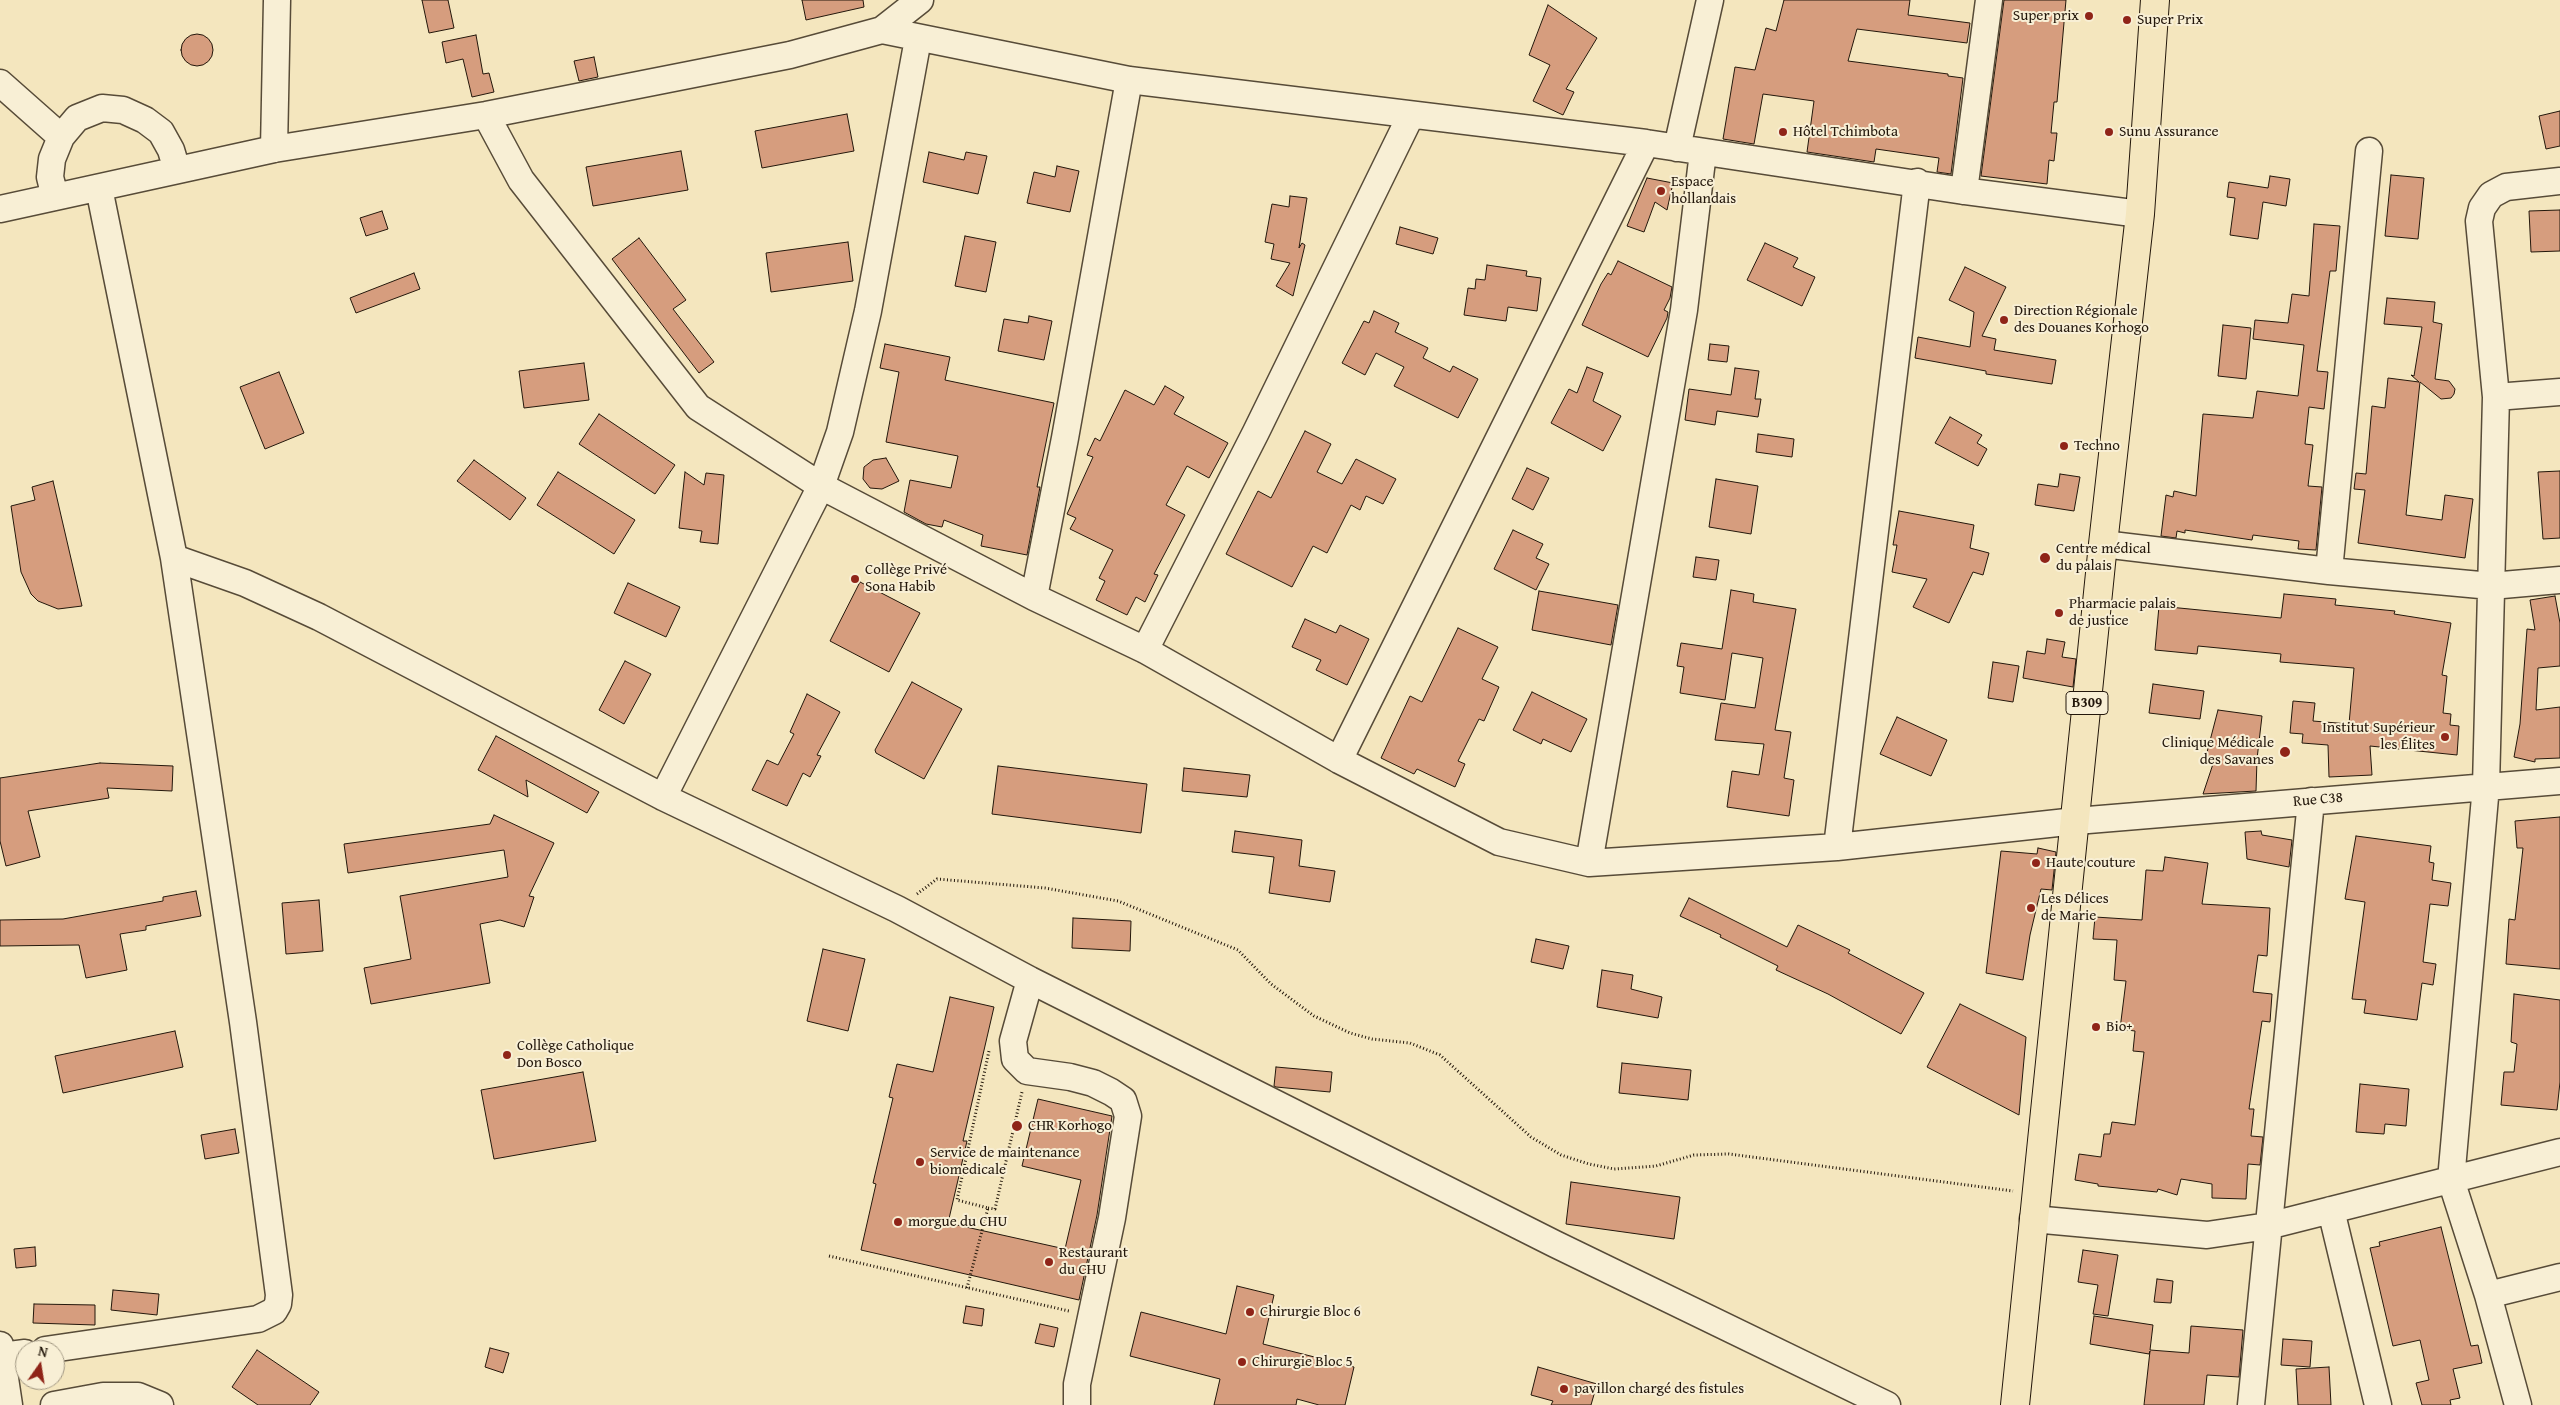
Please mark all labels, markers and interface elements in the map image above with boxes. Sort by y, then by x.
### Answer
place label: Super prix [2013,7,2079,25]
marker: Super prix [2083,10,2095,22]
place label: Super Prix [2137,11,2203,29]
marker: Super Prix [2121,14,2133,26]
place label: Hôtel Tchimbota [1793,123,1898,141]
place label: Sunu Assurance [2119,123,2219,141]
marker: Hôtel Tchimbota [1777,126,1789,138]
marker: Sunu Assurance [2103,126,2115,138]
place label: Espace hollandais [1671,173,1736,208]
marker: Espace hollandais [1655,185,1667,197]
place label: Direction Régionale des Douanes Korhogo [2014,302,2149,337]
marker: Direction Régionale des Douanes Korhogo [1998,314,2010,326]
place label: Techno [2074,437,2120,455]
marker: Techno [2058,440,2070,452]
place label: Centre médical du palais [2056,540,2151,575]
marker: Centre médical du palais [2038,551,2052,565]
place label: Collège Privé Sona Habib [865,561,947,596]
marker: Collège Privé Sona Habib [849,573,861,585]
place label: Pharmacie palais de justice [2069,595,2176,630]
marker: Pharmacie palais de justice [2053,607,2065,619]
road number: B309 [2066,691,2108,714]
place label: Institut Supérieur les Élites [2322,719,2435,754]
marker: Institut Supérieur les Élites [2439,731,2451,743]
place label: Clinique Médicale des Savanes [2162,734,2274,769]
marker: Clinique Médicale des Savanes [2278,745,2292,759]
street label: Rue C38 [2292,789,2344,811]
place label: Haute couture [2046,854,2136,872]
marker: Haute couture [2030,857,2042,869]
place label: Les Délices de Marie [2041,890,2109,925]
marker: Les Délices de Marie [2025,902,2037,914]
place label: Bio+ [2106,1018,2133,1036]
marker: Bio+ [2090,1021,2102,1033]
place label: Collège Catholique Don Bosco [517,1037,634,1072]
marker: Collège Catholique Don Bosco [501,1049,513,1061]
place label: CHR Korhogo [1028,1117,1112,1135]
marker: CHR Korhogo [1010,1119,1024,1133]
place label: Service de maintenance biomedicale [930,1144,1080,1179]
marker: Service de maintenance biomedicale [914,1156,926,1168]
place label: morgue du CHU [908,1213,1007,1231]
marker: morgue du CHU [892,1216,904,1228]
place label: Restaurant du CHU [1059,1244,1128,1279]
marker: Restaurant du CHU [1043,1256,1055,1268]
place label: Chirurgie Bloc 6 [1260,1303,1361,1321]
marker: Chirurgie Bloc 6 [1244,1306,1256,1318]
north arrow [15,1340,65,1390]
text: N [36,1341,50,1362]
place label: Chirurgie Bloc 5 [1252,1353,1353,1371]
marker: Chirurgie Bloc 5 [1236,1356,1248,1368]
place label: pavillon chargé des fistules [1574,1380,1744,1398]
marker: pavillon chargé des fistules [1558,1383,1570,1395]

